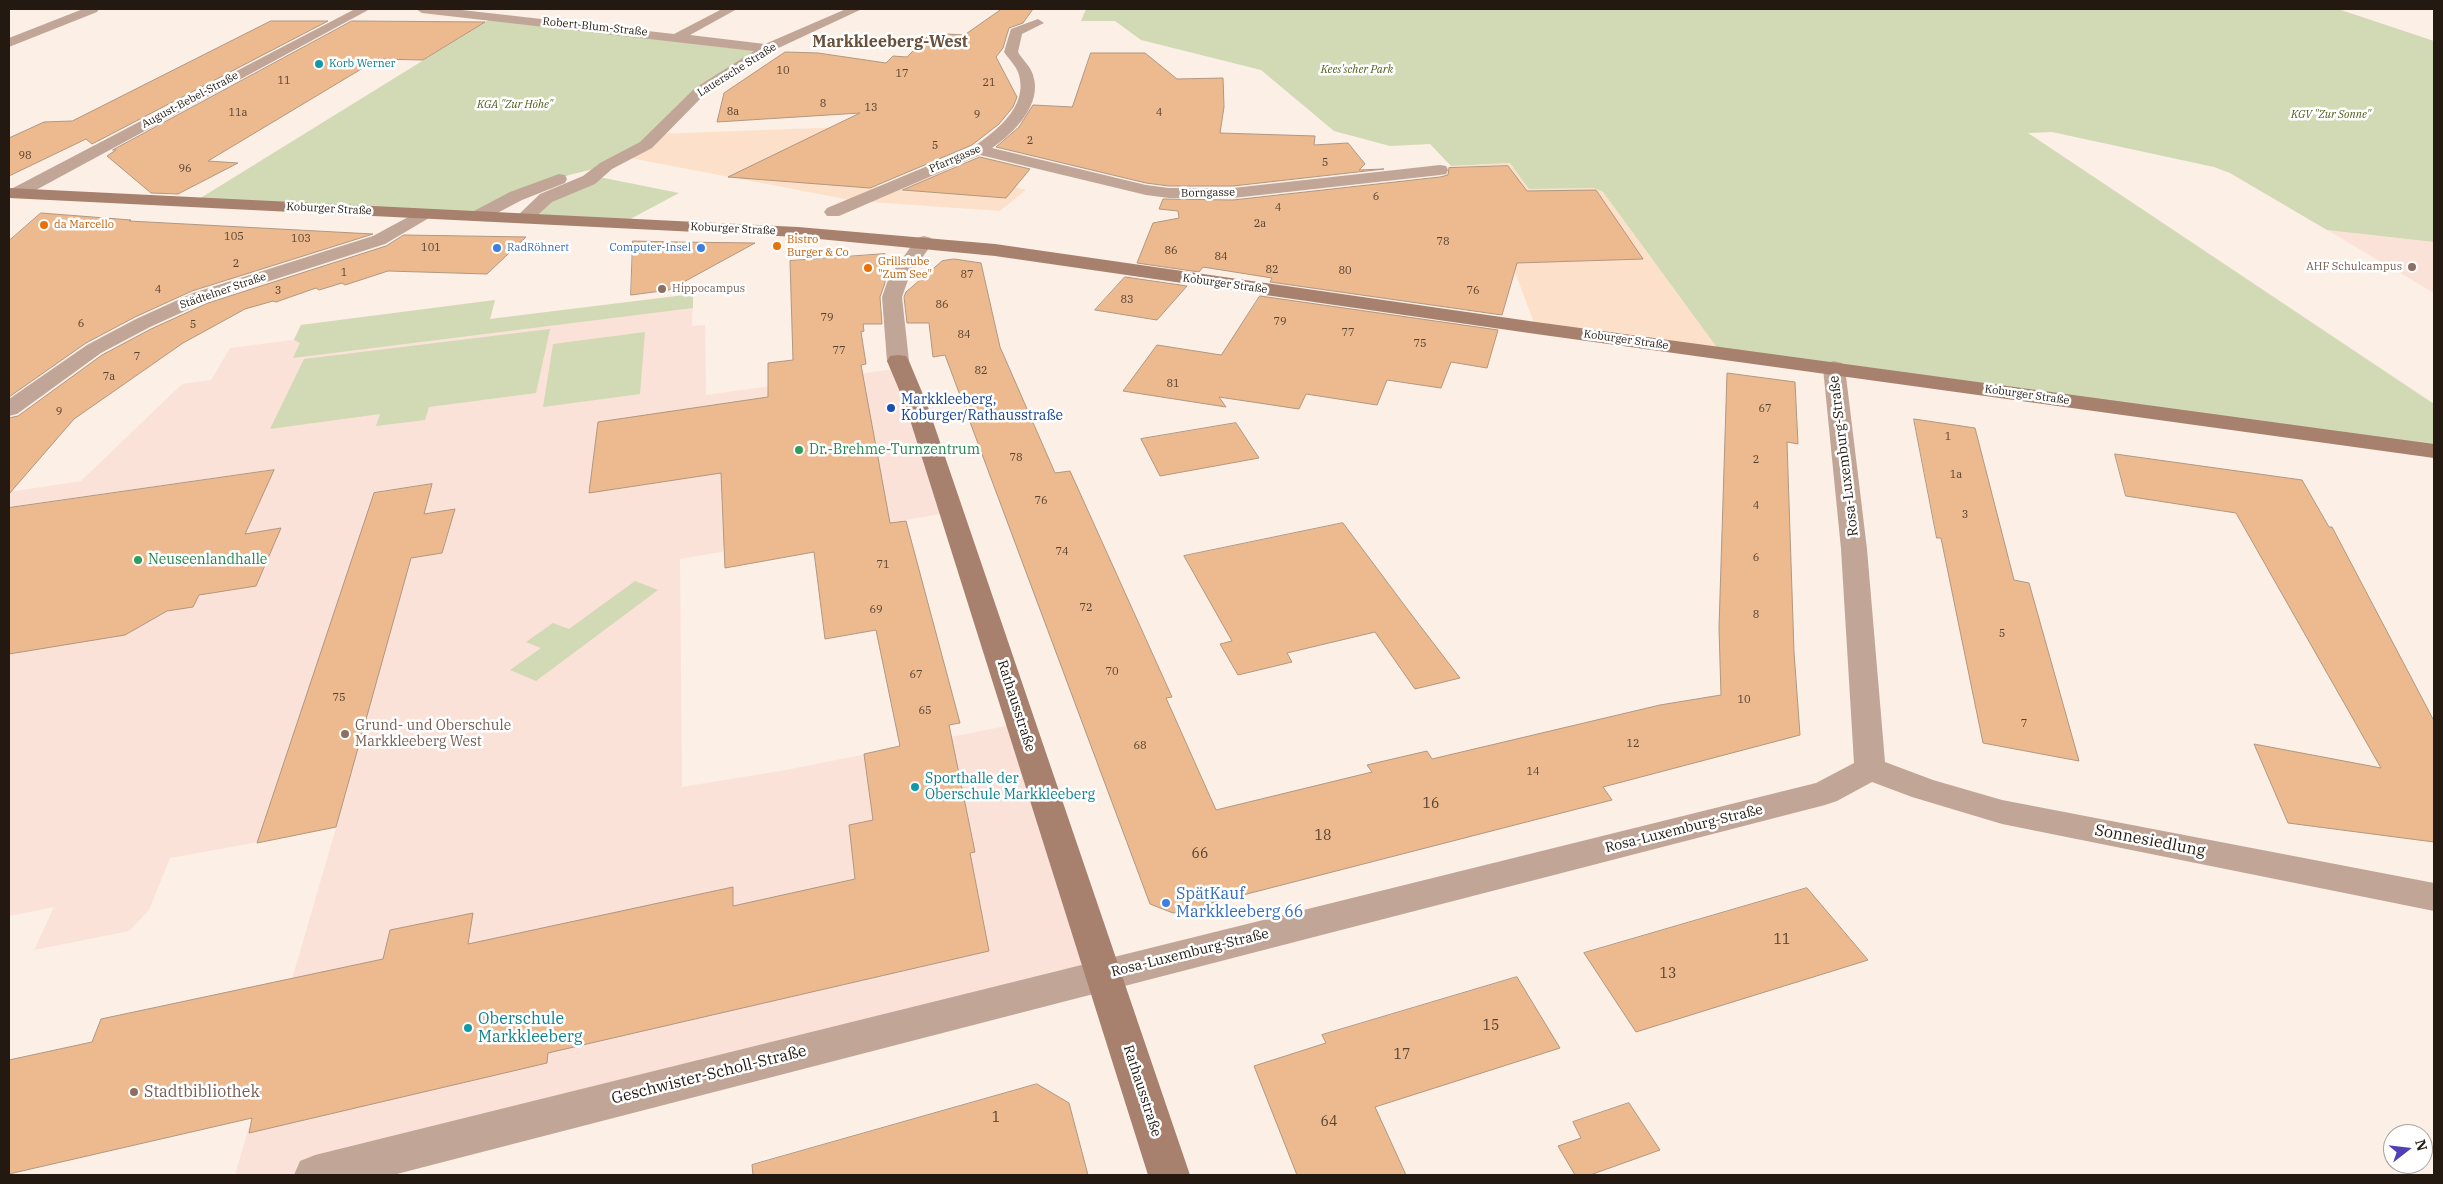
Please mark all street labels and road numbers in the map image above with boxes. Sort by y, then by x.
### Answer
street label: Robert-Blum-Straße [542,15,648,39]
street label: Lauersche Straße [695,40,779,100]
street label: August-Bebel-Straße [139,69,241,131]
street label: Pfarrgasse [927,142,983,176]
street label: Borngasse [1181,186,1235,200]
street label: Koburger Straße [286,200,372,218]
street label: Koburger Straße [690,220,776,238]
street label: Städtelner Straße [178,270,268,312]
street label: Koburger Straße [1182,272,1268,296]
street label: Koburger Straße [1583,328,1669,352]
street label: Rosa-Luxemburg-Straße [1826,375,1862,537]
street label: Koburger Straße [1984,383,2070,407]
street label: Rathausstraße [993,658,1039,754]
street label: Rosa-Luxemburg-Straße [1603,801,1765,857]
street label: Sonnesiedlung [2093,821,2207,861]
street label: Rosa-Luxemburg-Straße [1109,925,1271,981]
street label: Geschwister-Scholl-Straße [610,1041,808,1109]
street label: Rathausstraße [1119,1043,1165,1139]

